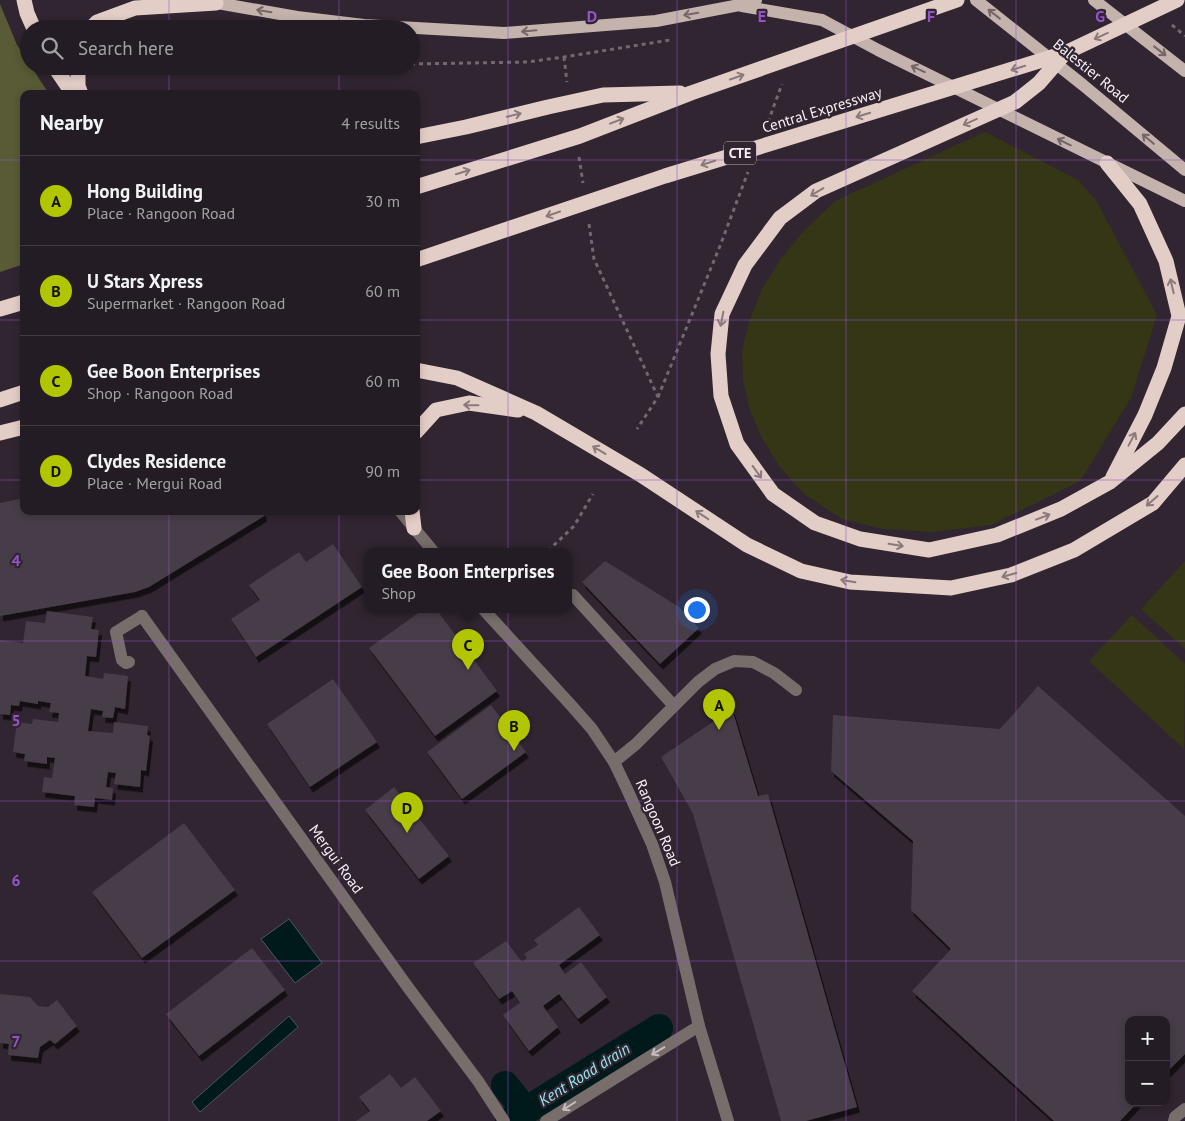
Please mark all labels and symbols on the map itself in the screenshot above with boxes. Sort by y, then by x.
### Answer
one-way arrow [256,6,272,16]
text: D [587,6,597,26]
text: E [758,6,766,26]
text: F [927,6,935,26]
text: G [1095,6,1105,26]
one-way arrow [988,9,1001,20]
one-way arrow [683,10,699,20]
one-way arrow [522,26,538,36]
one-way arrow [1094,32,1109,41]
street label: Balestier Road [1050,34,1133,107]
one-way arrow [1153,46,1166,57]
one-way arrow [1011,63,1027,73]
one-way arrow [911,64,926,74]
one-way arrow [729,72,745,81]
street label: Central Expressway [760,82,884,137]
one-way arrow [505,110,521,119]
one-way arrow [855,111,871,121]
one-way arrow [609,116,624,125]
one-way arrow [963,118,978,127]
one-way arrow [1141,133,1154,144]
one-way arrow [1056,137,1071,147]
road number: CTE [724,142,756,164]
one-way arrow [700,159,716,169]
one-way arrow [454,167,470,176]
one-way arrow [810,187,824,197]
one-way arrow [546,210,562,219]
one-way arrow [1167,279,1176,295]
one-way arrow [717,310,727,326]
one-way arrow [463,400,479,409]
one-way arrow [1128,432,1138,447]
one-way arrow [593,445,607,455]
one-way arrow [752,465,762,479]
one-way arrow [1146,496,1159,507]
one-way arrow [695,510,709,520]
one-way arrow [1035,511,1050,521]
one-way arrow [887,540,903,550]
text: 4 [11,550,21,570]
one-way arrow [1001,570,1017,580]
one-way arrow [840,576,856,586]
your location [684,597,710,623]
pin: C [452,629,484,670]
pin: A [703,689,735,730]
text: 5 [11,710,21,730]
pin: B [498,710,530,751]
street label: Rangoon Road [632,777,685,869]
pin: D [391,792,423,833]
street label: Mergui Road [305,821,368,897]
text: 6 [11,870,21,890]
text: 7 [11,1031,21,1051]
water label: Kent Road drain [535,1038,633,1110]
one-way arrow [651,1047,665,1057]
one-way arrow [562,1102,576,1112]

